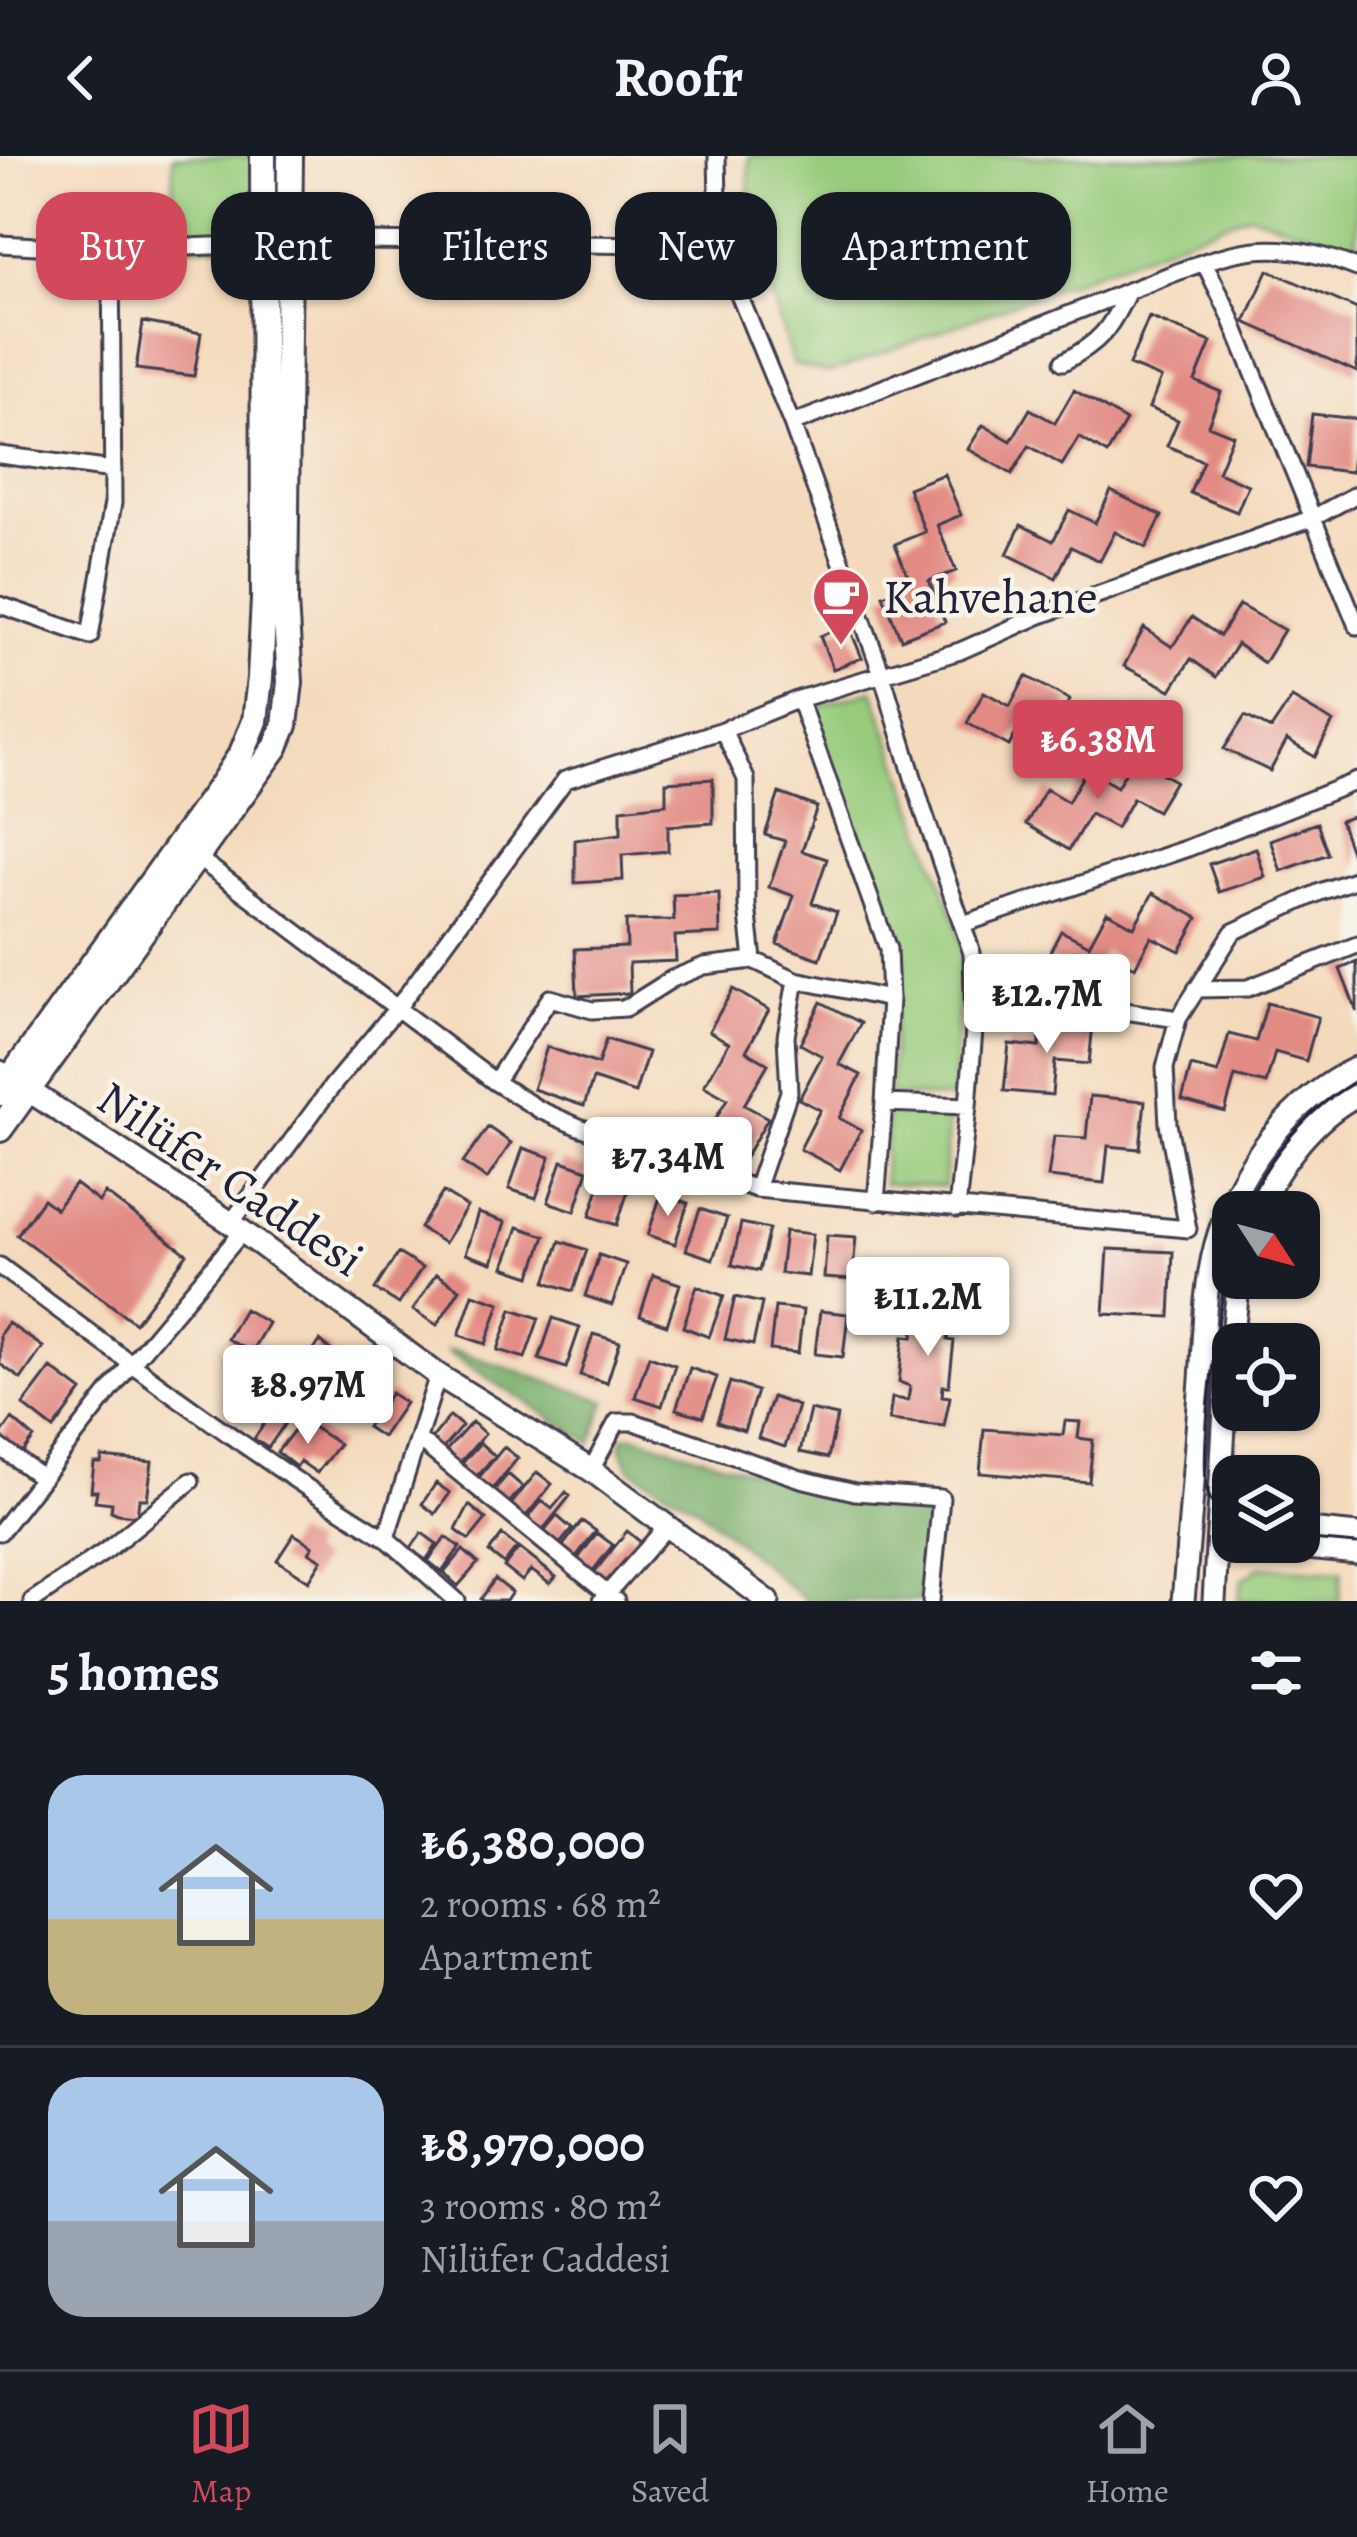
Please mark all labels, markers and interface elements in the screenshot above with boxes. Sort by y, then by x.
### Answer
text: Roofr [614,41,743,115]
icon: back [48,45,114,111]
icon: person [1243,45,1309,111]
chip: Buy [36,192,187,300]
chip: Rent [211,192,375,300]
chip: Filters [399,192,591,300]
chip: New [615,192,777,300]
chip: Apartment [801,192,1071,300]
place label: Kahvehane [883,564,1098,630]
cafe icon: Kahvehane [810,565,872,647]
pin: ₺6.38M [1000,700,1196,802]
text: ₺6.38M [1040,712,1156,765]
pin: ₺12.7M [949,954,1145,1056]
text: ₺12.7M [991,966,1103,1019]
street label: Nilüfer Caddesi [84,1065,377,1292]
pin: ₺7.34M [570,1117,766,1219]
text: ₺7.34M [611,1129,725,1182]
north arrow [1212,1191,1320,1299]
map controls [1212,1191,1320,1563]
pin: ₺11.2M [830,1257,1026,1359]
text: ₺11.2M [873,1269,983,1322]
button: locate [1212,1323,1320,1431]
pin: ₺8.97M [210,1345,406,1447]
text: ₺8.97M [250,1357,366,1410]
button: layers [1212,1455,1320,1563]
text: 5 homes [48,1638,220,1708]
icon: filters [1243,1640,1309,1706]
text: ₺6,380,000 [420,1807,645,1877]
icon: home [144,1823,288,1967]
icon: heart [1243,1862,1309,1928]
text: 2 rooms · 68 m² [420,1877,661,1930]
text: Apartment [420,1930,593,1983]
text: ₺8,970,000 [420,2109,645,2179]
icon: home [144,2125,288,2269]
icon: heart [1243,2164,1309,2230]
text: 3 rooms · 80 m² [420,2179,661,2232]
text: Nilüfer Caddesi [420,2232,670,2285]
tab: Map [188,2396,254,2513]
tab: Saved [631,2396,709,2513]
tab: Home [1086,2396,1169,2513]

